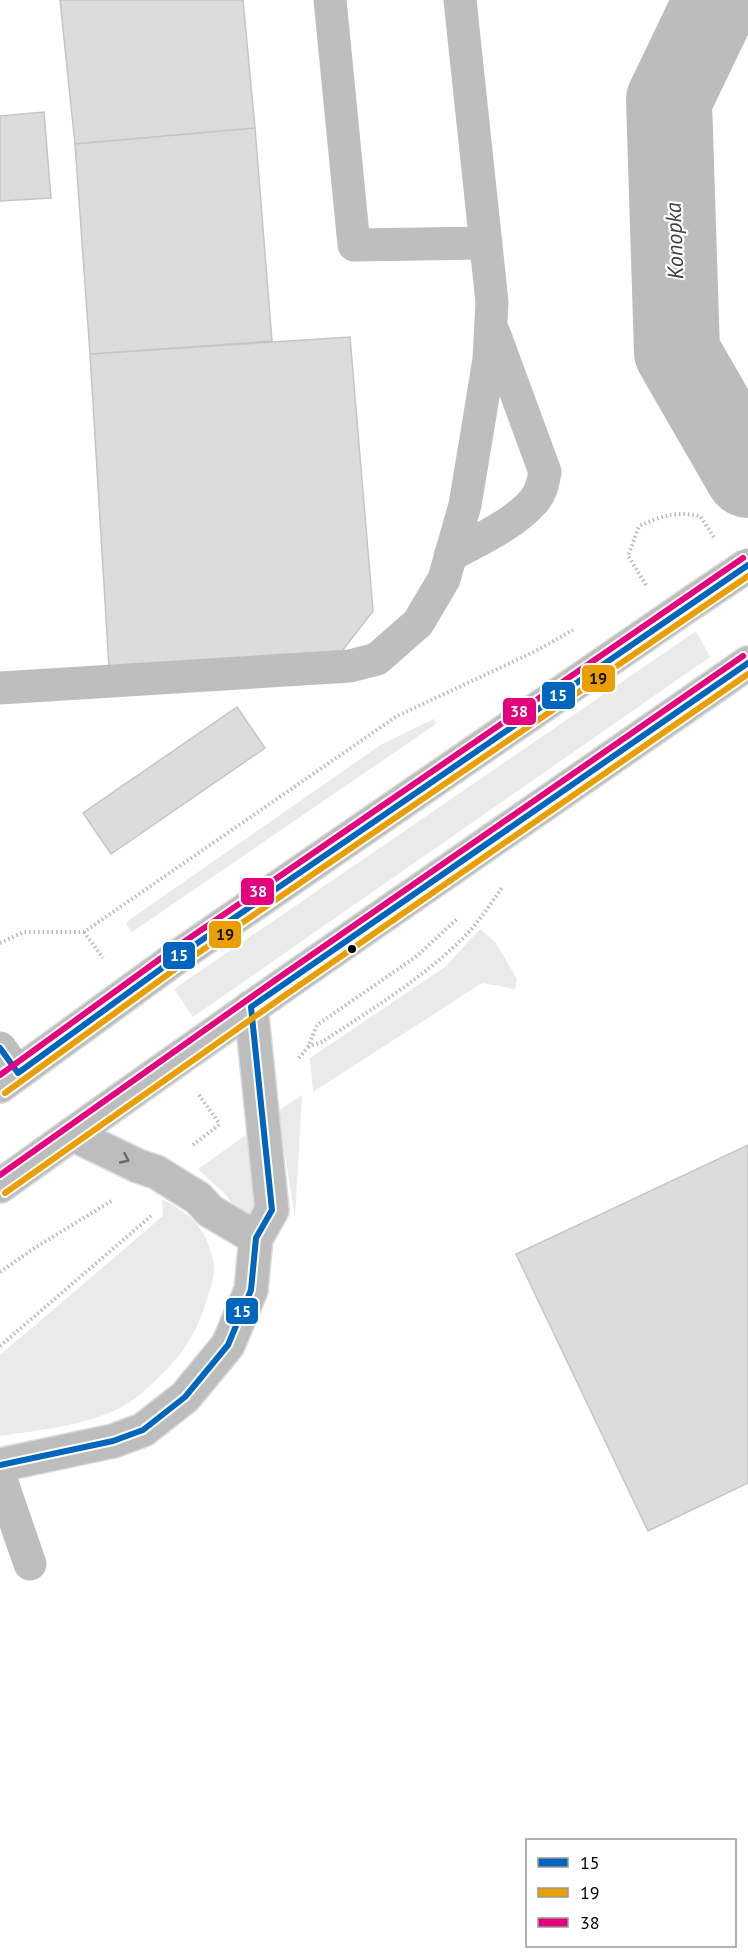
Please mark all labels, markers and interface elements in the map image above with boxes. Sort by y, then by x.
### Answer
water label: Konopka [659,202,689,280]
line badge: 19 [581,664,616,693]
text: 19 [589,668,607,688]
line badge: 15 [541,681,576,710]
text: 15 [549,685,567,705]
line badge: 38 [502,697,537,726]
text: 38 [510,701,528,721]
line badge: 38 [240,877,275,906]
text: 38 [249,881,267,901]
line badge: 19 [208,920,242,949]
text: 19 [216,924,234,944]
line badge: 15 [162,941,196,970]
unlabelled marker [346,943,358,955]
text: 15 [170,945,188,965]
one-way arrow [118,1152,129,1164]
line badge: 15 [225,1297,259,1325]
text: 15 [233,1301,251,1321]
legend [526,1839,736,1947]
text: 15 [580,1851,600,1874]
text: 19 [580,1881,600,1904]
text: 38 [580,1911,600,1934]

